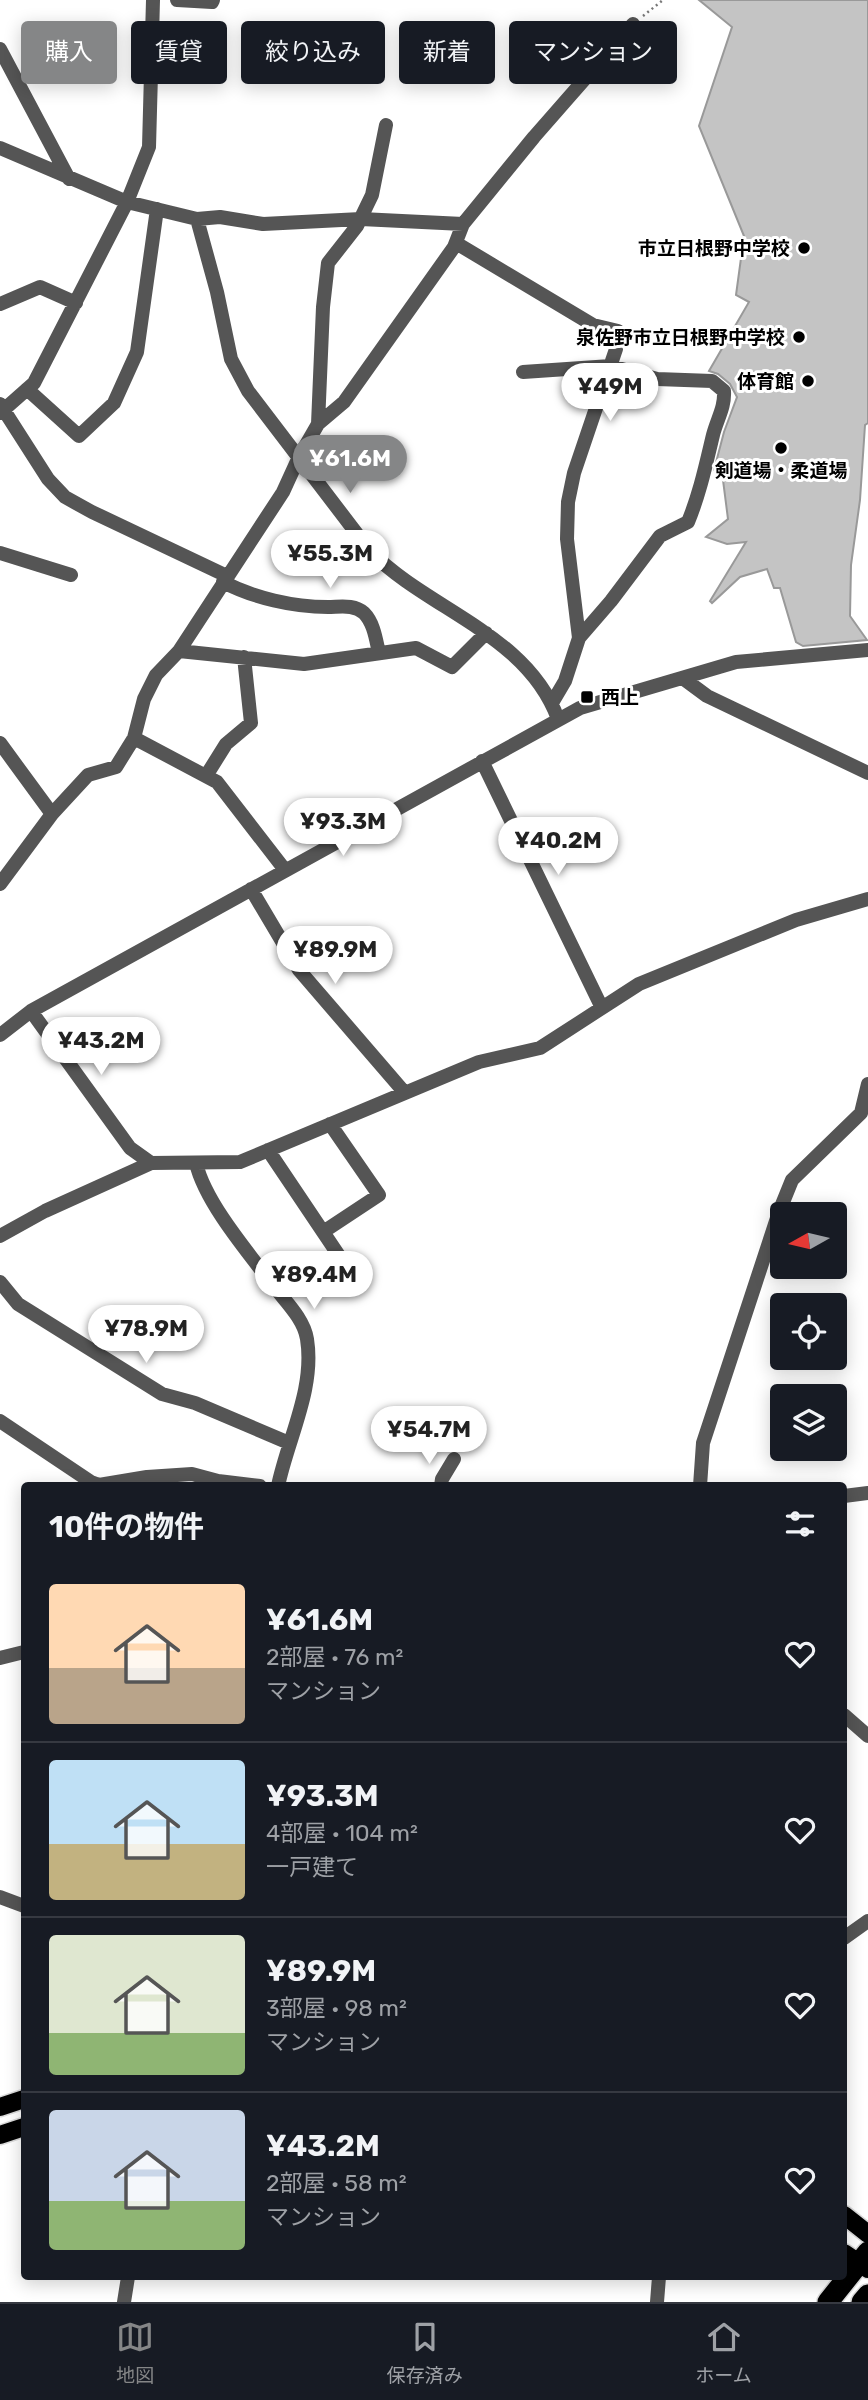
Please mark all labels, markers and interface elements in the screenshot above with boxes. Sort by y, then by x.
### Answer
chip: 購入 [21,21,117,84]
chip: 賃貸 [131,21,227,84]
chip: 絞り込み [241,21,385,84]
chip: 新着 [399,21,495,84]
chip: マンション [509,21,677,84]
place label: 市立日根野中学校 [638,237,790,260]
marker: 市立日根野中学校 [796,240,812,256]
place label: 泉佐野市立日根野中学校 [576,326,785,349]
marker: 泉佐野市立日根野中学校 [791,329,807,345]
pin: ¥49M [569,364,651,423]
place label: 体育館 [737,370,794,393]
text: ¥49M [577,372,643,400]
marker: 体育館 [800,373,816,389]
pin: ¥61.6M [293,435,407,495]
marker: 剣道場・柔道場 [773,440,789,456]
text: ¥61.6M [309,444,391,472]
place label: 剣道場・柔道場 [714,459,848,482]
pin: ¥55.3M [273,530,387,590]
text: ¥55.3M [287,539,373,567]
place label: 西上 [601,686,639,709]
marker: 西上 [579,689,595,705]
pin: ¥93.3M [286,798,400,858]
text: ¥93.3M [300,807,386,835]
pin: ¥40.2M [501,818,615,877]
text: ¥40.2M [514,826,602,854]
pin: ¥89.9M [278,926,392,986]
text: ¥89.9M [293,935,377,963]
pin: ¥43.2M [44,1018,158,1077]
text: ¥43.2M [57,1026,145,1054]
north arrow [770,1202,847,1279]
map controls [770,1202,847,1461]
pin: ¥89.4M [257,1252,371,1311]
text: ¥89.4M [271,1260,357,1288]
button: locate [770,1293,847,1370]
pin: ¥78.9M [89,1306,203,1365]
text: ¥78.9M [104,1314,188,1342]
button: layers [770,1384,847,1461]
pin: ¥54.7M [372,1406,486,1466]
text: ¥54.7M [387,1415,471,1443]
icon: filters [781,1505,819,1543]
text: 10件の物件 [49,1509,204,1545]
text: ¥61.6M [266,1602,373,1638]
icon: home [105,1612,189,1696]
icon: heart [781,1635,819,1673]
text: 2部屋 · 76 m² [266,1643,403,1671]
text: マンション [266,1677,381,1705]
text: ¥93.3M [266,1778,379,1814]
icon: home [105,1788,189,1872]
icon: heart [781,1811,819,1849]
text: 4部屋 · 104 m² [266,1819,418,1847]
text: 一戸建て [266,1853,358,1881]
text: ¥89.9M [266,1953,376,1989]
icon: home [105,1963,189,2047]
icon: heart [781,1986,819,2024]
text: 3部屋 · 98 m² [266,1994,407,2022]
text: マンション [266,2028,381,2056]
text: ¥43.2M [266,2128,380,2164]
icon: home [105,2138,189,2222]
icon: heart [781,2161,819,2199]
text: 2部屋 · 58 m² [266,2169,407,2197]
text: マンション [266,2203,381,2231]
tab: 地図 [116,2318,154,2387]
tab: 保存済み [387,2318,463,2387]
tab: ホーム [695,2318,752,2387]

